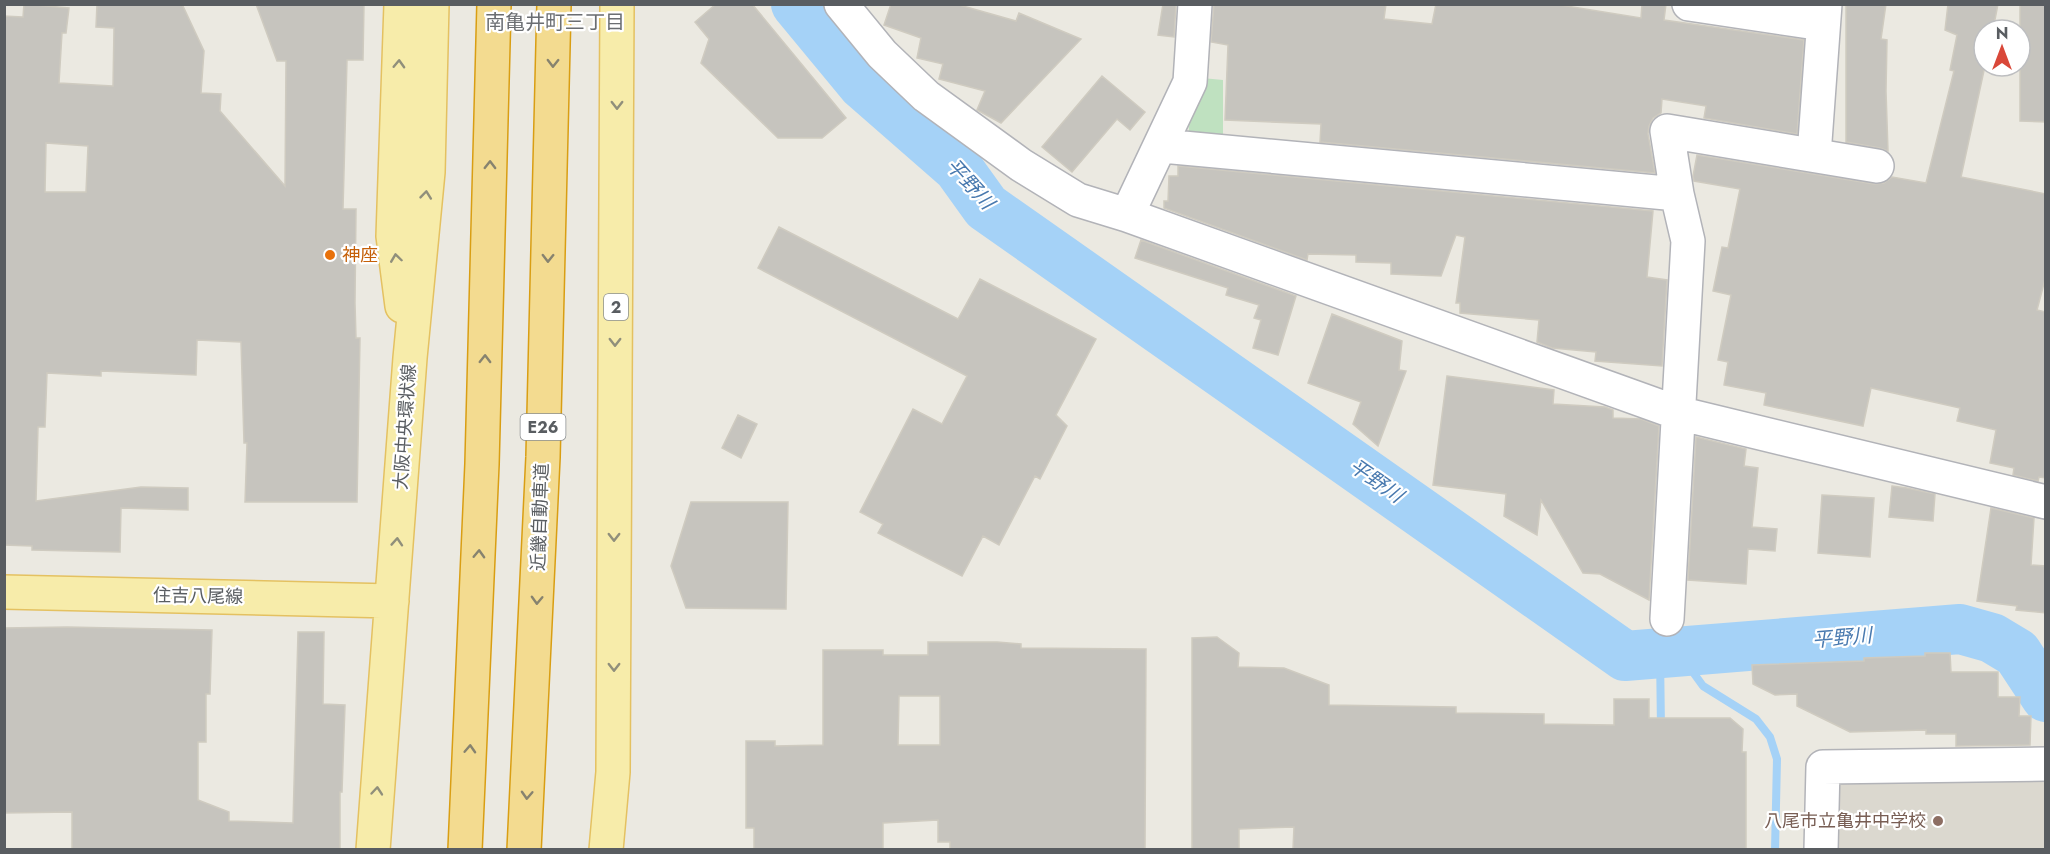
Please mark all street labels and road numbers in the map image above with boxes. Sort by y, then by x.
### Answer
road number: 2 [604,294,628,320]
street label: 大阪中央環状線 [388,363,422,491]
road number: E26 [520,414,566,440]
street label: 近畿自動車道 [525,463,555,571]
street label: 住吉八尾線 [153,582,243,610]

